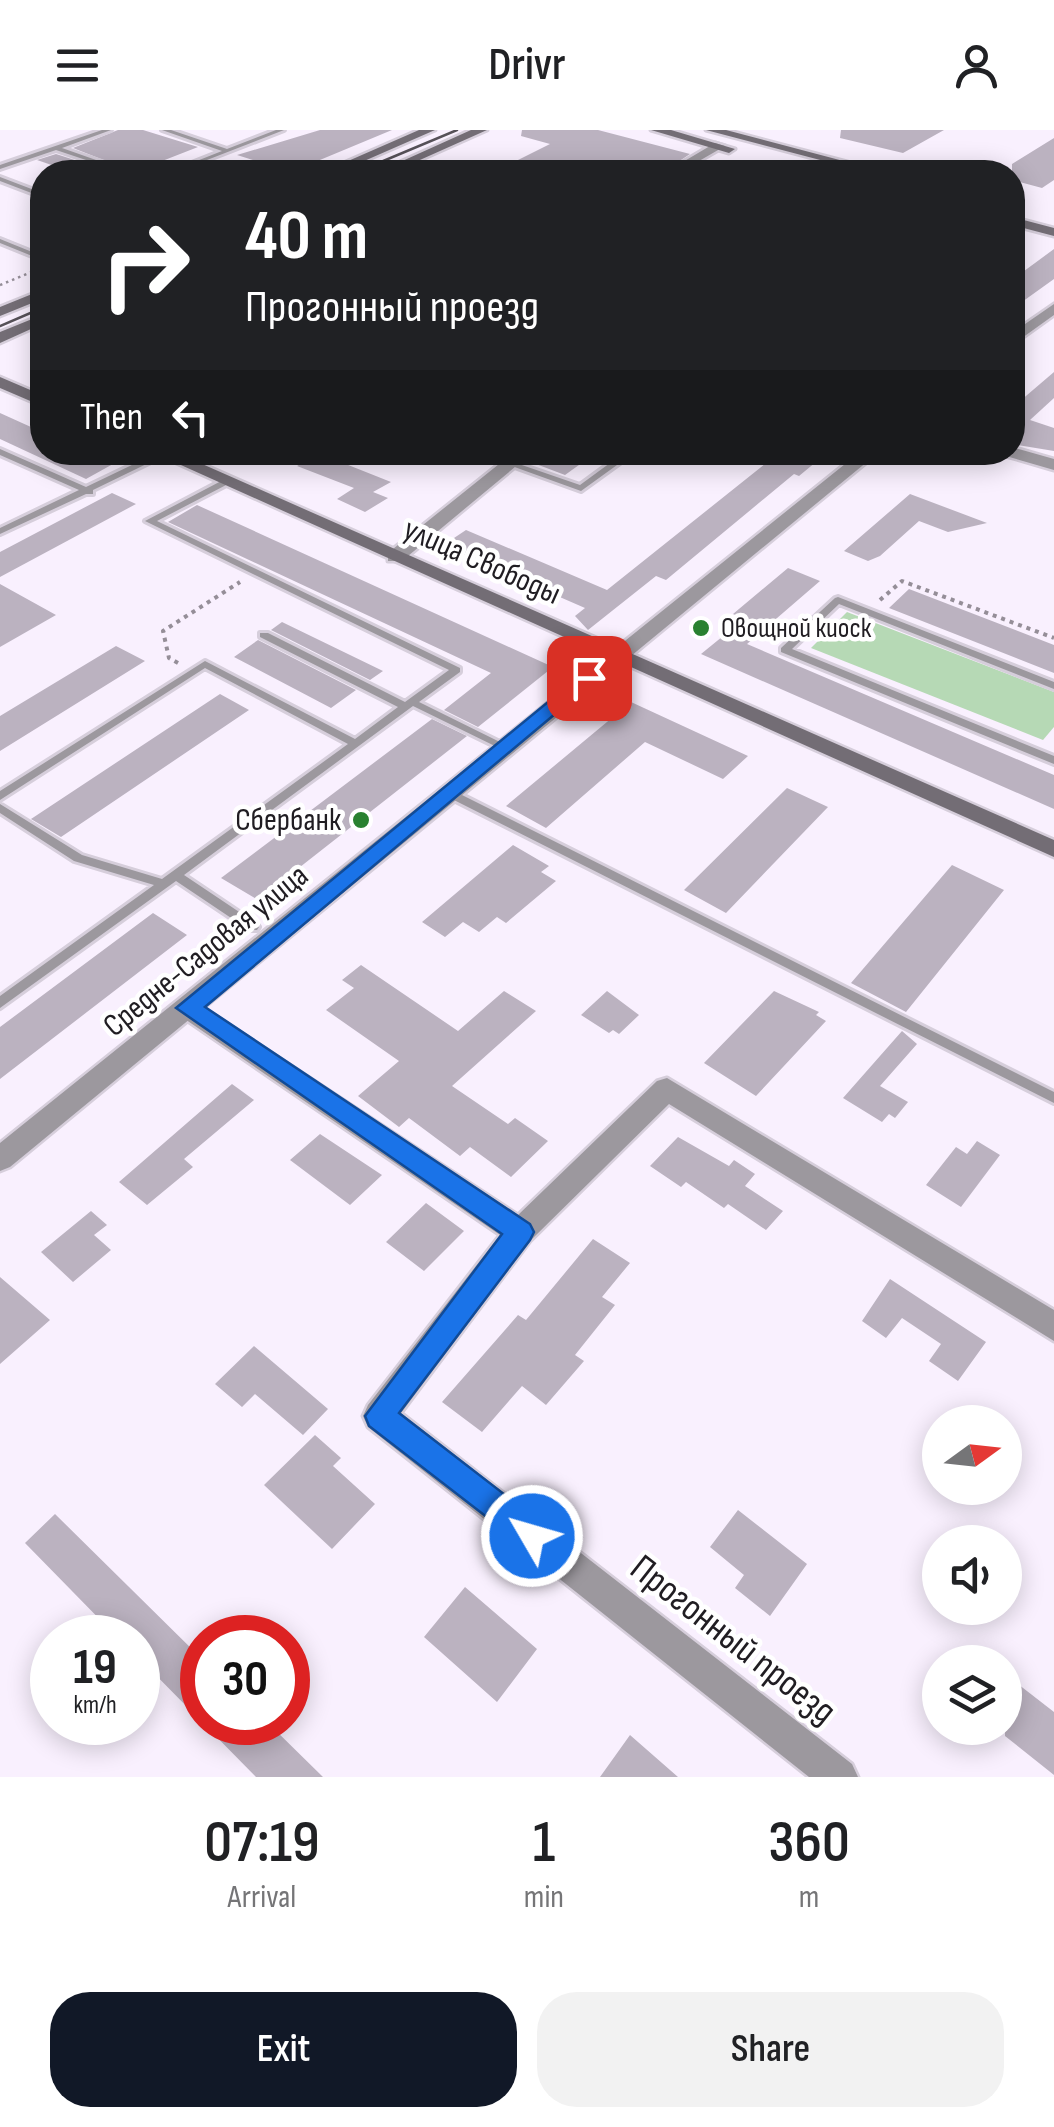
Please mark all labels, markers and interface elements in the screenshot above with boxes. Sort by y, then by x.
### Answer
icon: menu [50,38,105,93]
text: Drivr [489,38,565,93]
icon: person [949,38,1004,93]
text: 40 m [245,195,368,279]
icon: right [80,200,210,330]
text: Прогонный проезд [245,280,539,335]
icon: left [163,390,218,445]
text: Then [80,395,143,440]
street label: улица Свободы [397,510,567,614]
place label: Овощной киоск [721,612,872,645]
marker: Овощной киоск [690,617,712,639]
pin [547,636,632,721]
icon: arrive [562,651,617,706]
place label: Сбербанк [235,801,342,840]
marker: Сбербанк [350,809,372,831]
street label: Средне-Садовая улица [96,856,316,1046]
north arrow [922,1405,1022,1505]
map controls [922,1405,1022,1745]
position arrow [480,1484,584,1588]
button: sound [922,1525,1022,1625]
street label: Прогонный проезд [621,1546,845,1734]
speed limit sign: 30 [180,1615,310,1745]
text: 19 [73,1638,117,1698]
button: layers [922,1645,1022,1745]
text: km/h [73,1690,117,1721]
text: 07:19 [204,1807,320,1879]
text: 1 [533,1807,555,1879]
text: 360 [768,1807,850,1879]
text: Arrival [228,1878,296,1917]
text: min [524,1878,564,1917]
text: m [799,1878,819,1917]
button: Exit [50,1992,517,2107]
button: Share [537,1992,1004,2107]

